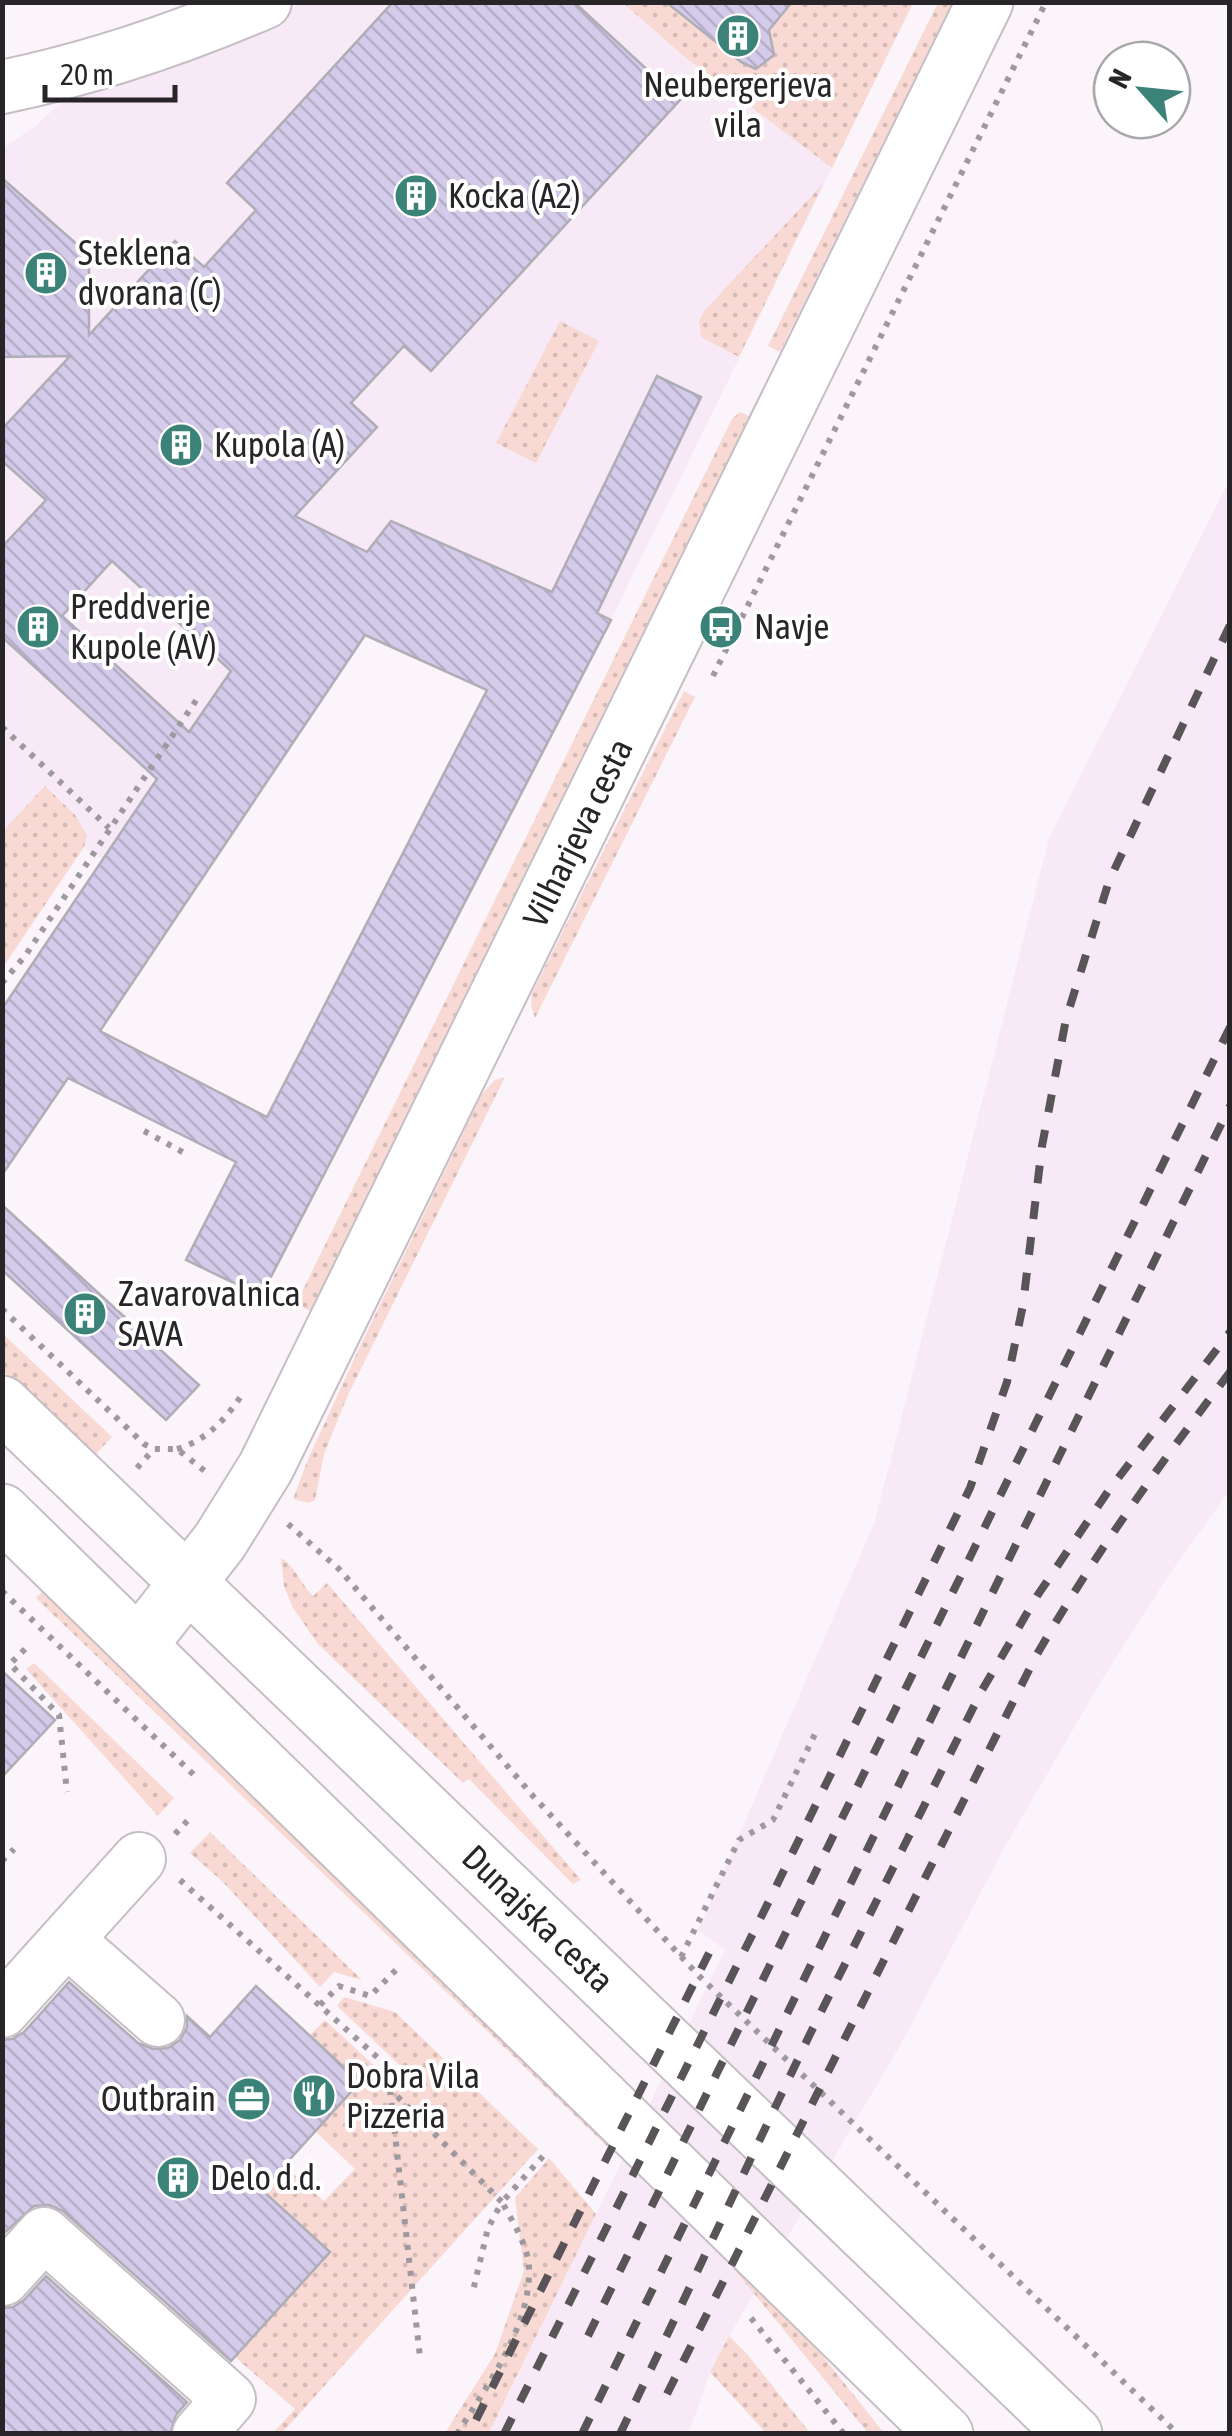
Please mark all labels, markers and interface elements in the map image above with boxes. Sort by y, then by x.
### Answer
building icon: Neubergerjeva vila [715,13,761,59]
scale bar [45,40,175,102]
north arrow [1092,40,1192,140]
text: 20 m [60,57,114,91]
place label: Neubergerjeva vila [643,64,833,144]
text: N [1102,64,1138,93]
building icon: Kocka (A2) [393,173,439,219]
place label: Kocka (A2) [448,175,581,215]
place label: Steklena dvorana (C) [78,232,222,312]
building icon: Steklena dvorana (C) [23,250,69,296]
building icon: Kupola (A) [158,422,204,468]
place label: Kupola (A) [214,424,345,464]
place label: Preddverje Kupole (AV) [70,586,217,666]
building icon: Preddverje Kupole (AV) [15,604,61,650]
bus stop icon: Navje [698,604,744,650]
place label: Navje [754,606,829,646]
street label: Vilharjeva cesta [514,732,640,933]
place label: Zavarovalnica SAVA [118,1273,301,1353]
building icon: Zavarovalnica SAVA [62,1291,108,1337]
street label: Dunajska cesta [455,1836,622,2000]
place label: Dobra Vila Pizzeria [346,2055,480,2135]
restaurant icon: Dobra Vila Pizzeria [291,2073,337,2119]
office icon: Outbrain [226,2076,272,2122]
place label: Outbrain [101,2078,216,2118]
building icon: Delo d.d. [155,2155,201,2201]
place label: Delo d.d. [210,2157,321,2197]

